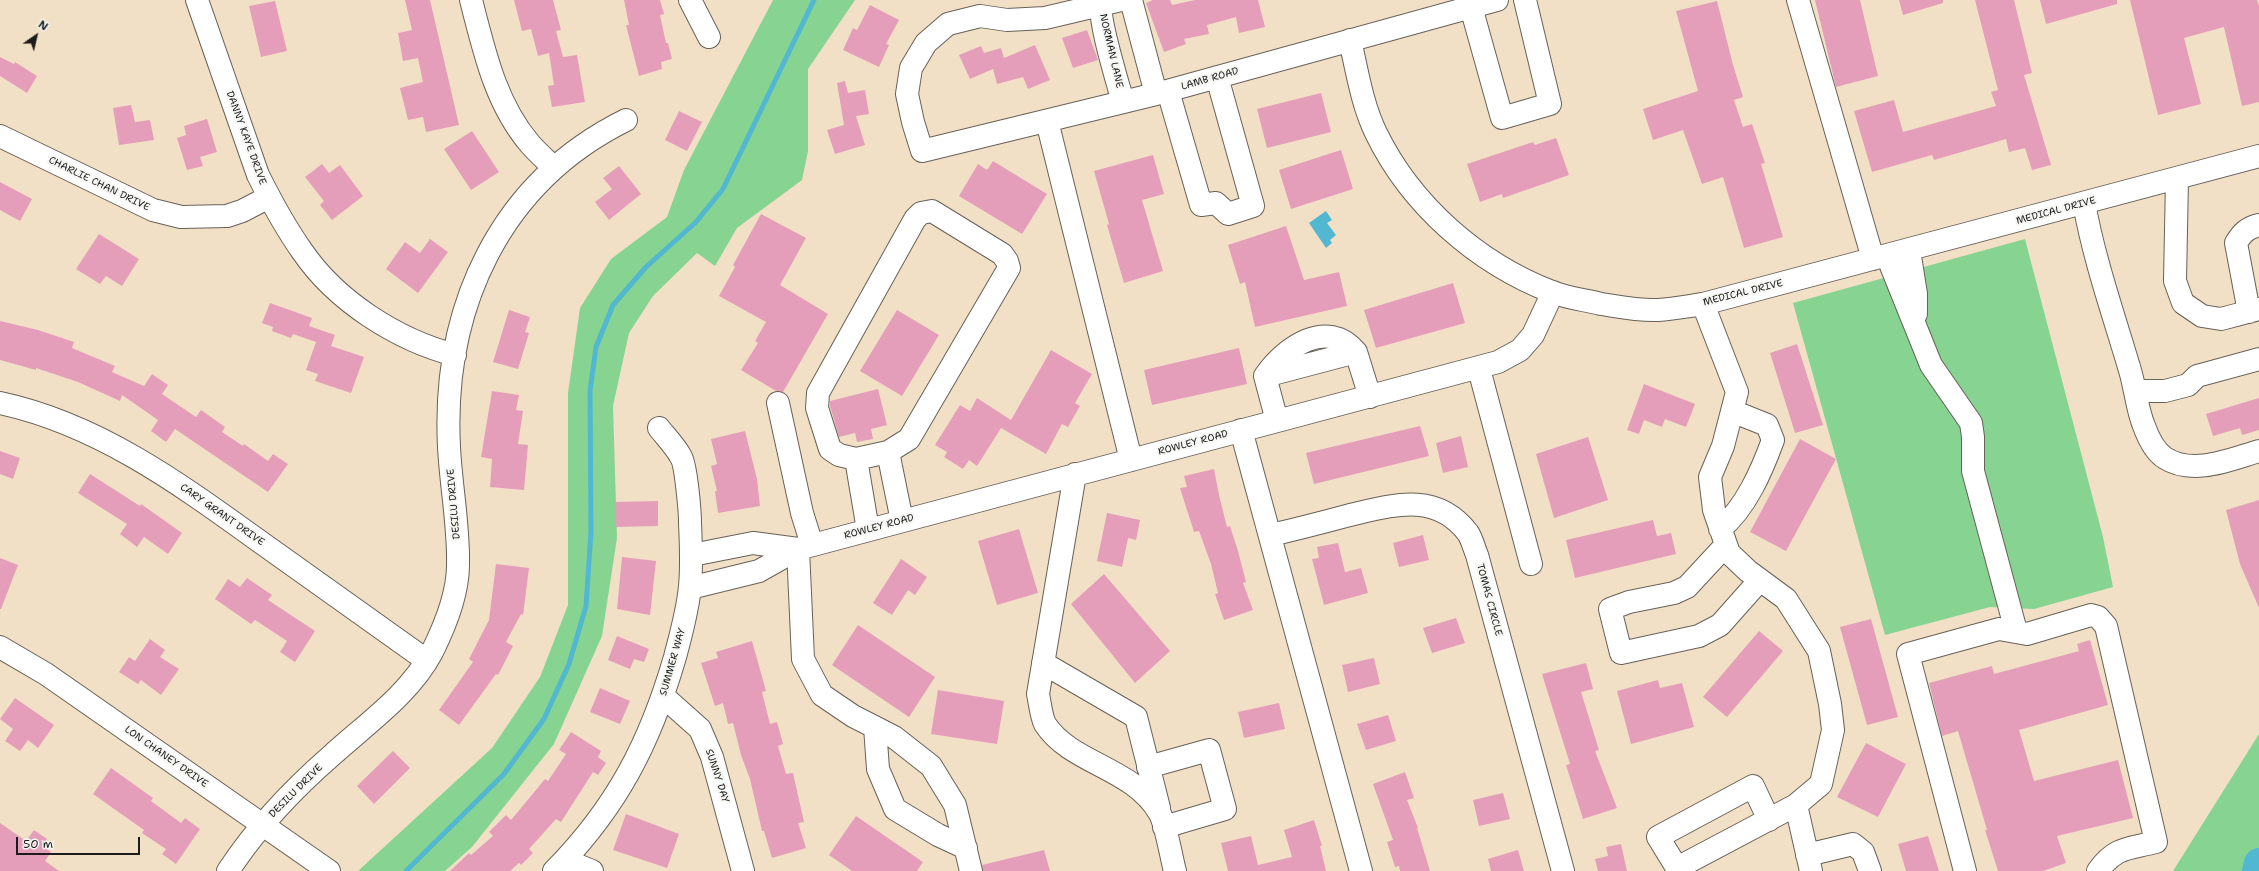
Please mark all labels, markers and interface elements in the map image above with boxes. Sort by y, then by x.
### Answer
street label: NORMAN LANE [1097,13,1125,89]
north arrow [16,16,56,56]
text: N [35,17,51,34]
street label: LAMB ROAD [1180,65,1240,93]
street label: DANNY KAYE DRIVE [223,89,269,187]
street label: CHARLIE CHAN DRIVE [46,154,152,214]
street label: MEDICAL DRIVE [2015,195,2097,227]
street label: MEDICAL DRIVE [1702,277,1784,309]
street label: ROWLEY ROAD [1157,428,1229,458]
street label: DESILU DRIVE [445,468,463,540]
street label: CARY GRANT DRIVE [177,481,267,549]
street label: ROWLEY ROAD [843,512,915,542]
street label: TOMAS CIRCLE [1474,563,1504,637]
street label: SUMMER WAY [658,627,688,697]
street label: LON CHANEY DRIVE [122,724,210,790]
street label: SUNNY DAY [703,747,731,805]
street label: DESILU DRIVE [267,762,325,820]
scale bar [18,829,142,855]
text: 50 m [23,836,53,852]

